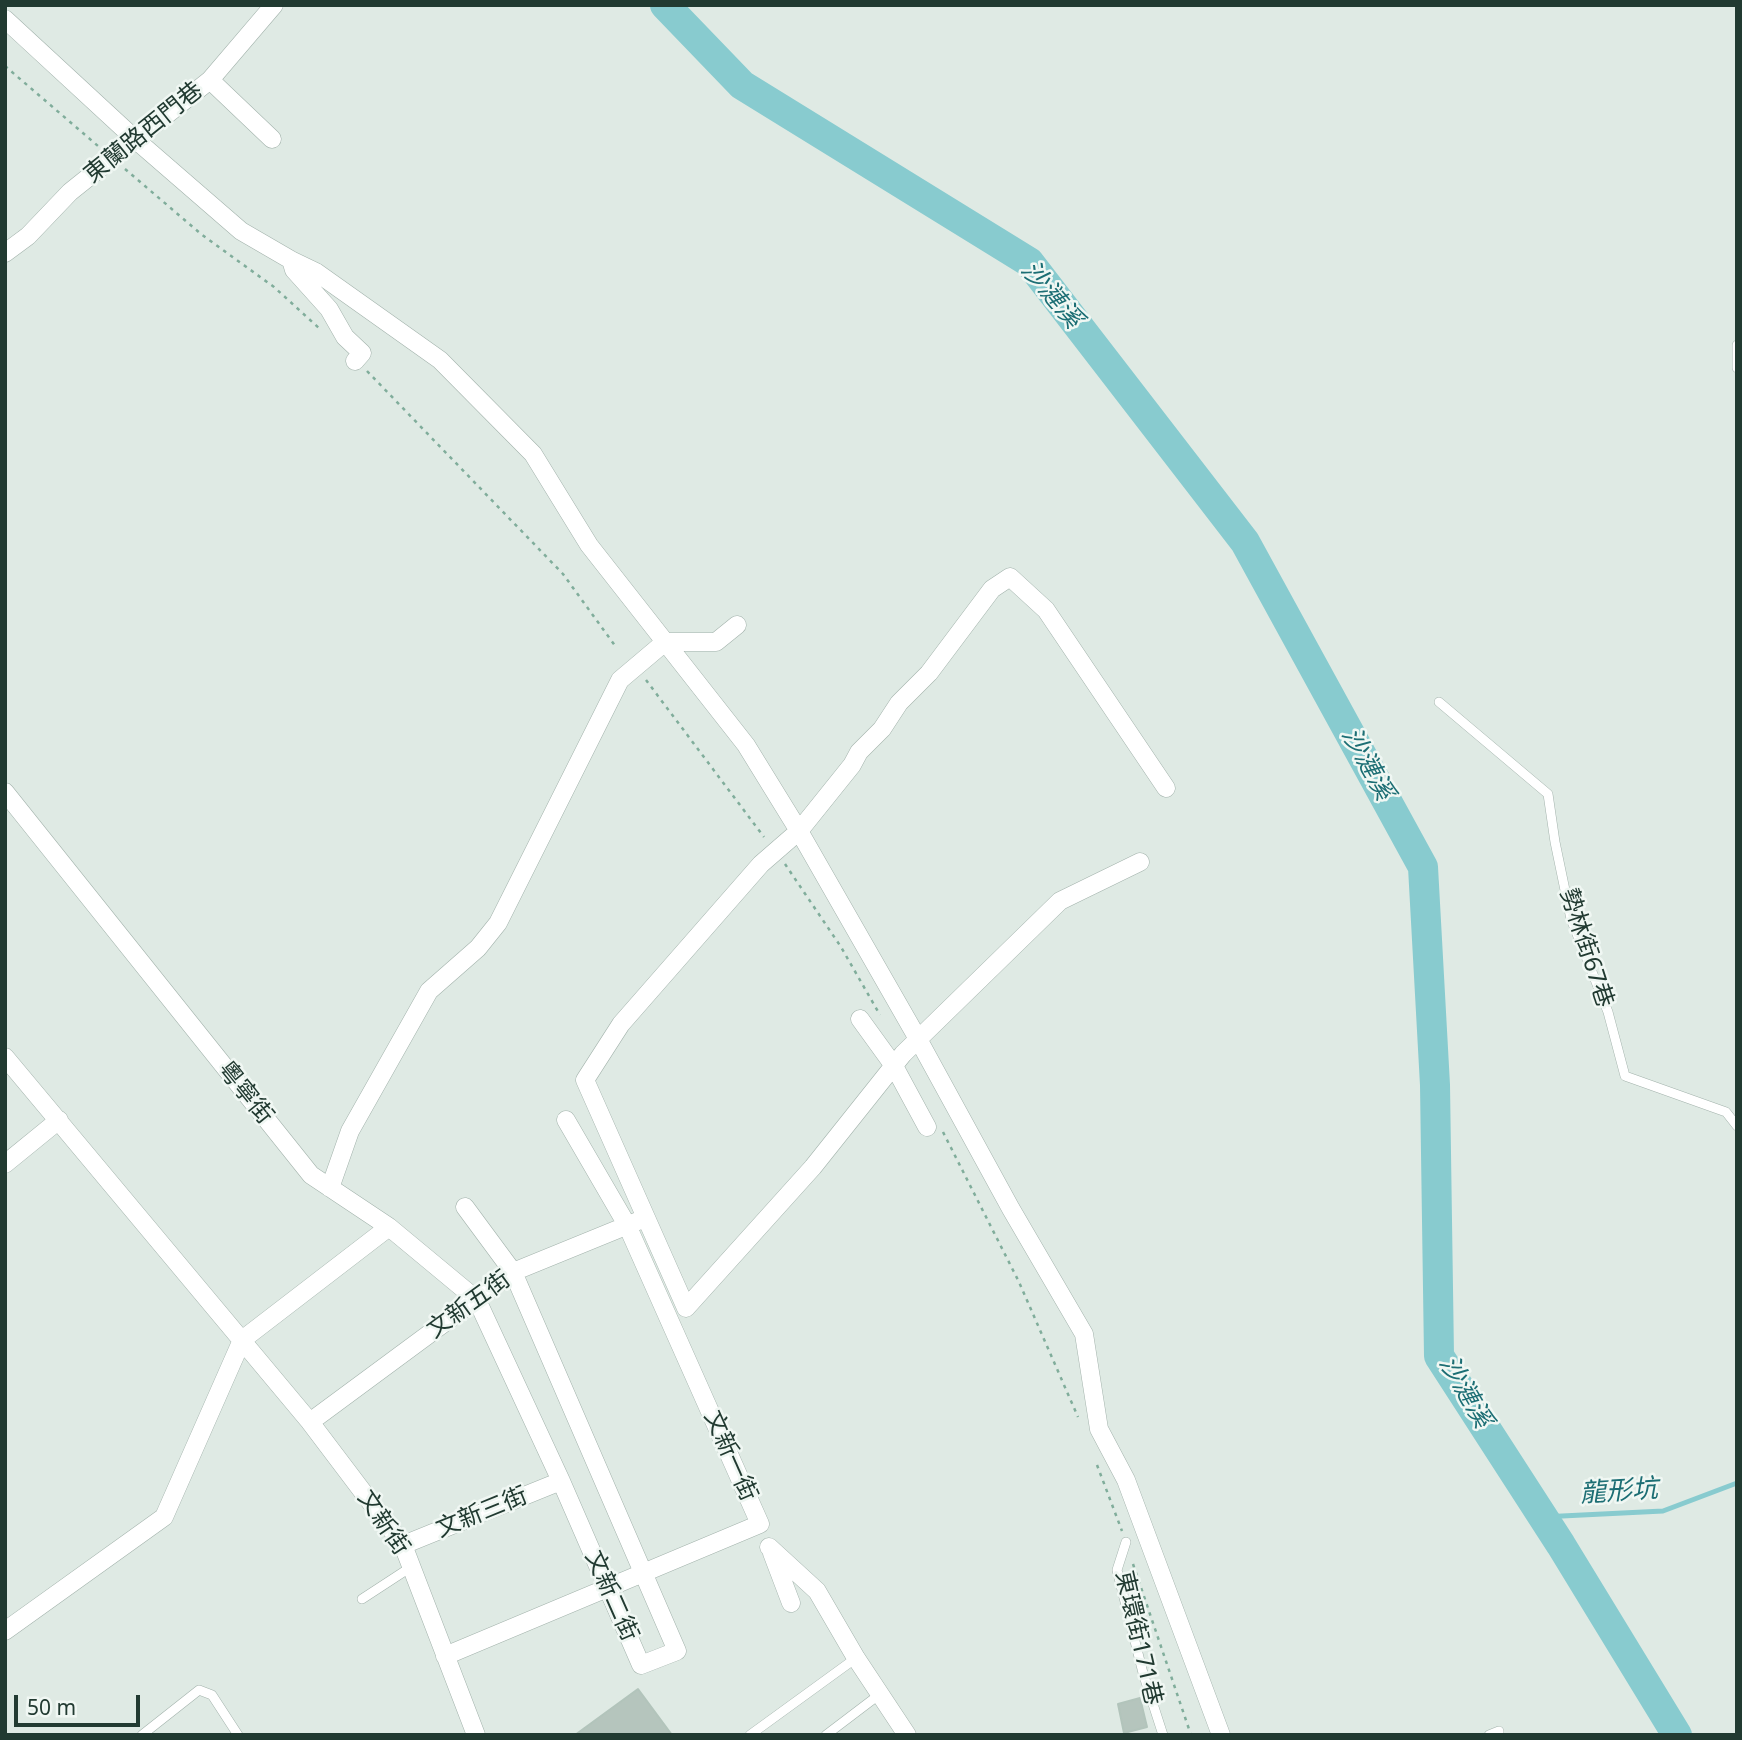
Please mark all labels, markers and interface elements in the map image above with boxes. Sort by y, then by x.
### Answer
street label: 東蘭路西門巷 [79,76,209,190]
water label: 沙漣溪 [1014,255,1088,335]
water label: 沙漣溪 [1334,722,1400,806]
street label: 勢林街67巷 [1553,885,1619,1011]
street label: 粵寧街 [211,1056,279,1130]
street label: 文新五街 [422,1265,516,1345]
water label: 沙漣溪 [1432,1350,1498,1434]
street label: 文新一街 [697,1406,763,1506]
water label: 龍形坑 [1579,1474,1659,1510]
street label: 文新三街 [432,1482,532,1544]
street label: 文新街 [351,1485,415,1561]
street label: 文新二街 [578,1546,644,1646]
street label: 東環街171巷 [1109,1568,1167,1708]
scale bar [18,1680,144,1724]
text: 50 m [27,1693,76,1721]

